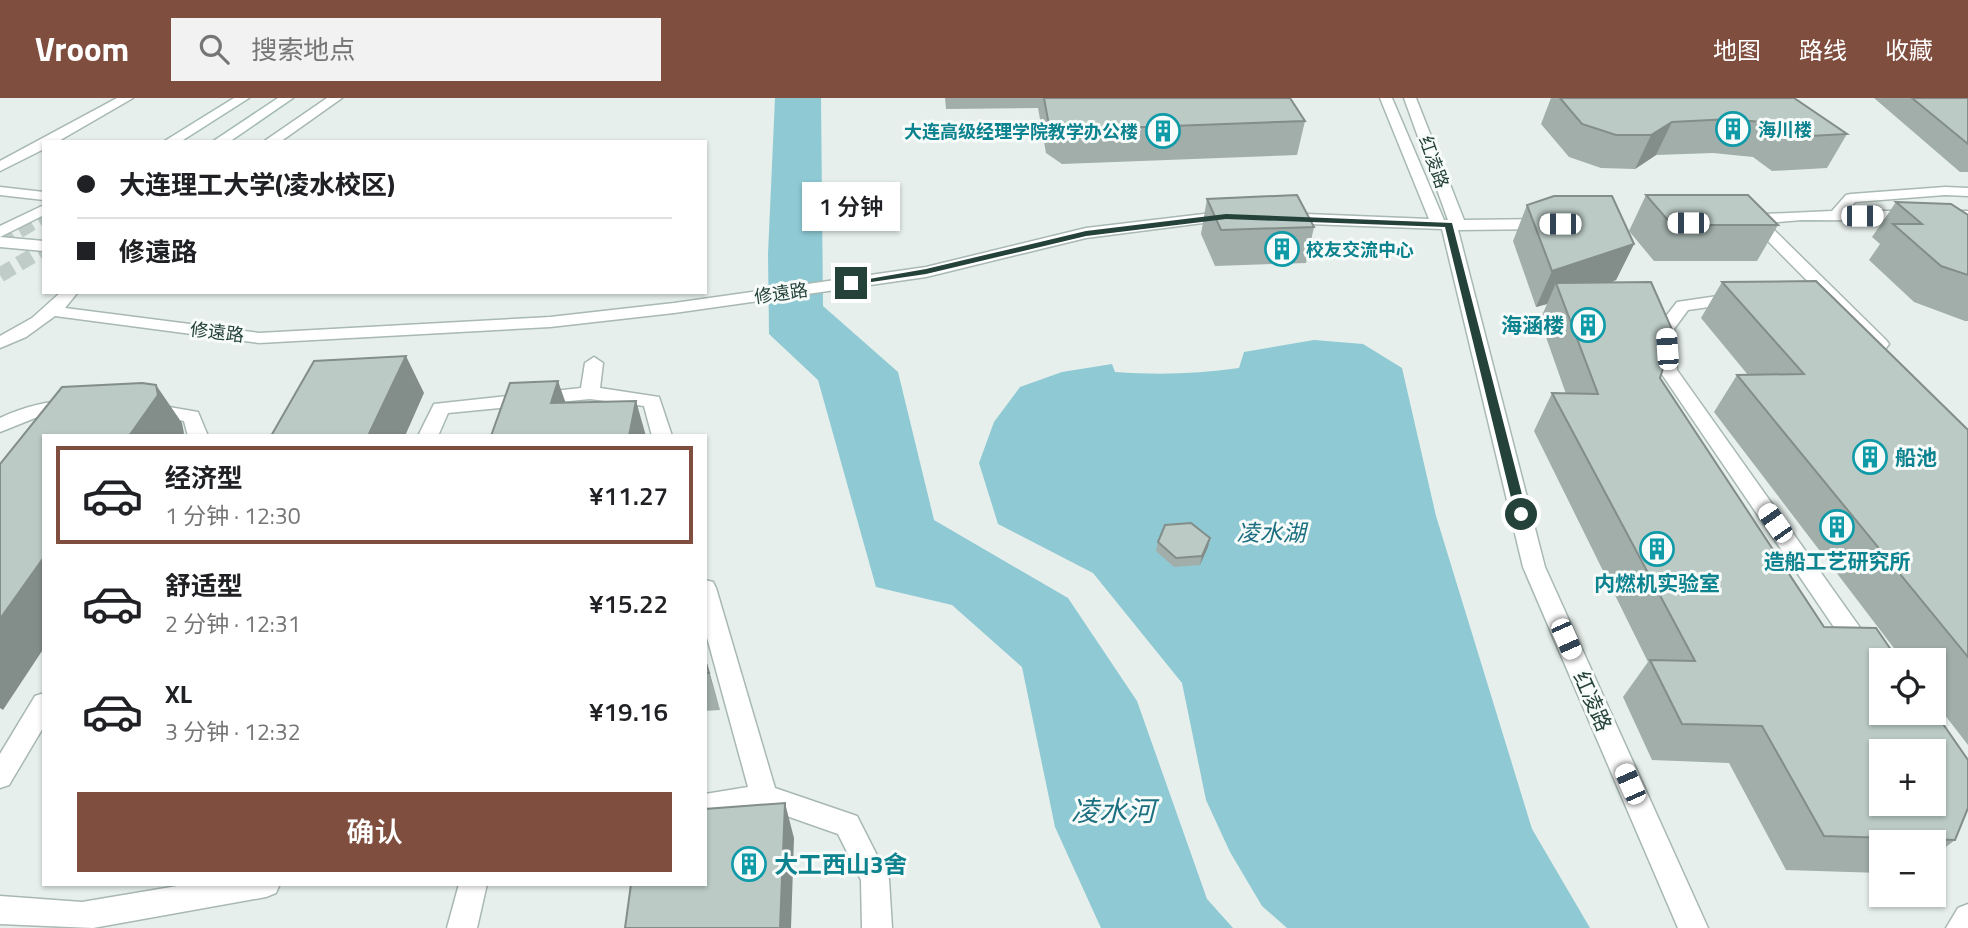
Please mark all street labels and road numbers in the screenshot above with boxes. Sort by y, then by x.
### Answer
street label: 红凌路 [1412,132,1456,192]
street label: 修遠路 [752,276,810,310]
street label: 修遠路 [189,315,245,349]
street label: 红凌路 [1566,666,1620,736]

